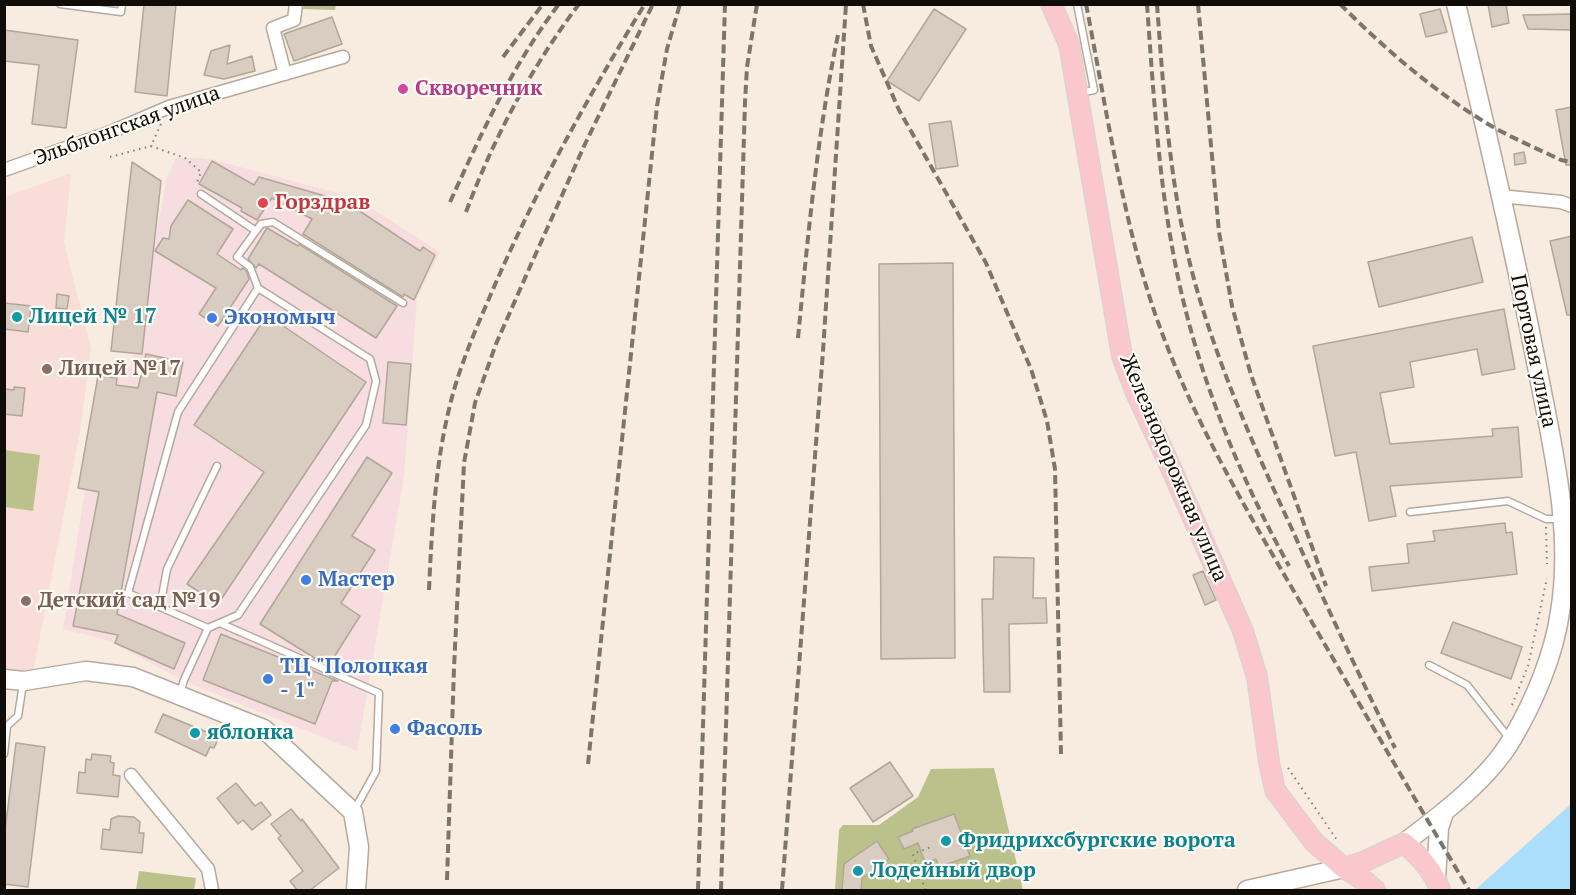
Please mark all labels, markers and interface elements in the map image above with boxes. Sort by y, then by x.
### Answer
place label: Скворечник [415,76,542,102]
street label: Эльблонгская улица [31,81,223,171]
marker: Скворечник [396,82,410,96]
place label: Горздрав [275,190,370,216]
marker: Горздрав [256,196,270,210]
street label: Портовая улица [1504,272,1562,430]
place label: Лицей № 17 [29,304,157,330]
place label: Экономыч [224,305,336,331]
marker: Лицей № 17 [10,310,24,324]
marker: Экономыч [205,311,219,325]
street label: Железнодорожная улица [1114,350,1232,586]
place label: Лицей №17 [59,356,181,382]
marker: Лицей №17 [40,362,54,376]
place label: Мастер [318,567,395,593]
marker: Мастер [299,573,313,587]
place label: Детский сад №19 [38,588,220,614]
marker: Детский сад №19 [19,594,33,608]
place label: ТЦ "Полоцкая - 1" [280,654,428,704]
marker: ТЦ "Полоцкая - 1" [261,672,275,686]
place label: Фасоль [407,716,482,742]
place label: яблонка [207,720,294,746]
marker: Фасоль [388,722,402,736]
marker: яблонка [188,726,202,740]
place label: Фридрихсбургские ворота [958,828,1236,854]
marker: Фридрихсбургские ворота [939,834,953,848]
place label: Лодейный двор [870,858,1036,884]
marker: Лодейный двор [851,864,865,878]

